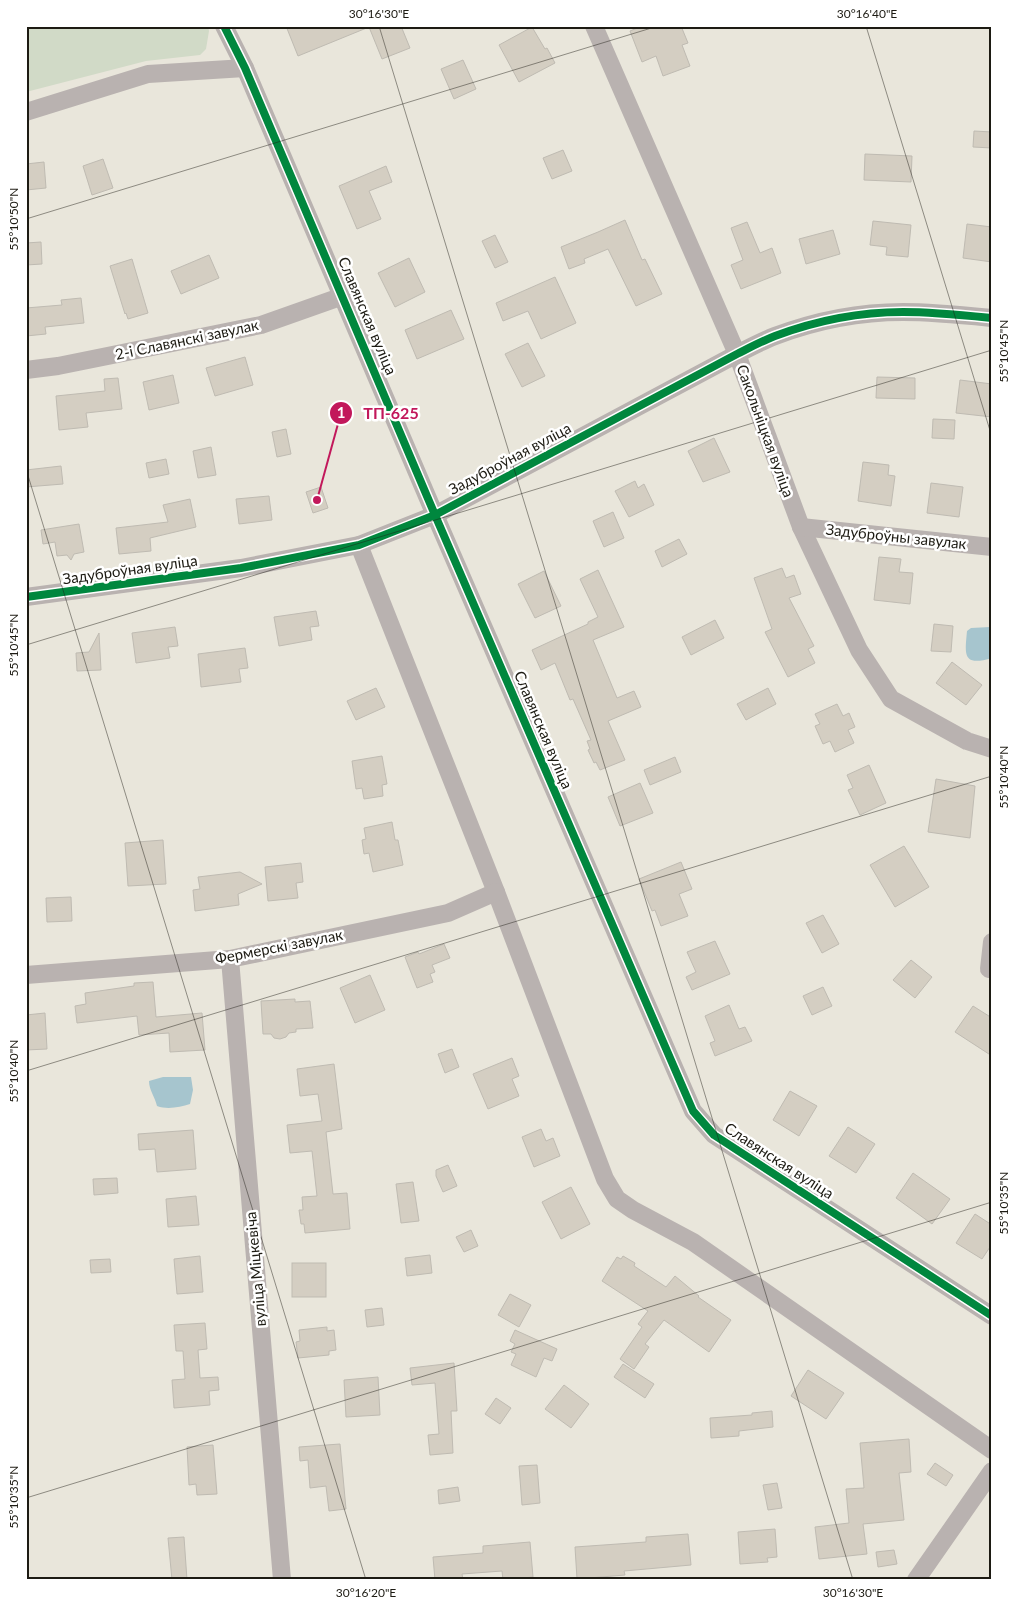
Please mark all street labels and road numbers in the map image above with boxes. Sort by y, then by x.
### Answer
street label: Славянская вуліца [335,254,401,377]
street label: 2-і Славянскі завулак [113,315,260,363]
street label: Сакольніцкая вуліца [734,362,798,499]
street label: Задуброўная вуліца [445,418,574,498]
street label: Задуброўны завулак [825,520,968,552]
street label: Задуброўная вуліца [61,551,199,587]
street label: Славянская вуліца [511,668,577,791]
street label: Фермерскі завулак [213,925,344,967]
street label: Славянская вуліца [722,1118,837,1202]
street label: вуліца Міцкевіча [241,1211,269,1327]

